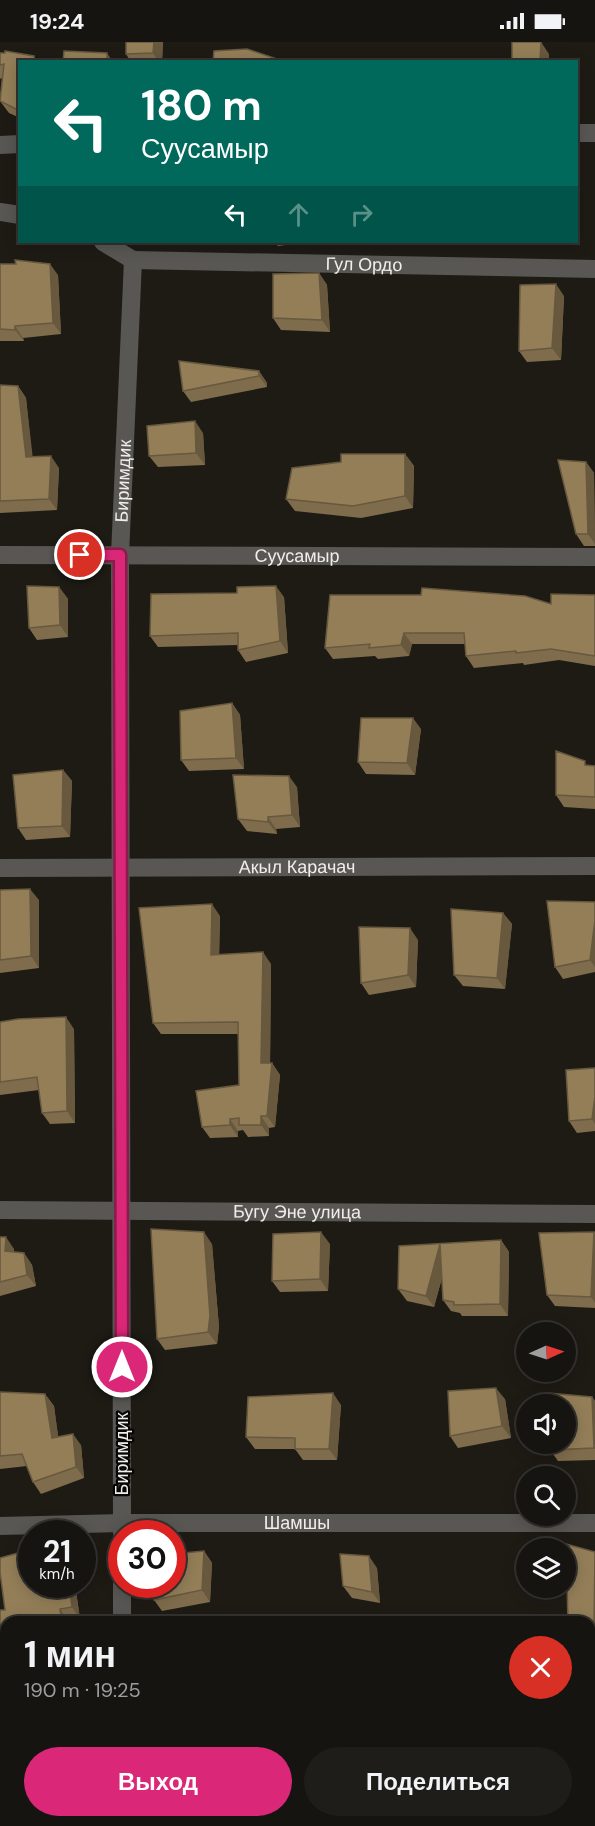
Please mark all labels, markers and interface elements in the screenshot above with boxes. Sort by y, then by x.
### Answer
text: 19:24 [30,7,84,36]
text: 180 m [141,78,262,133]
icon: left [42,84,120,162]
text: Суусамыр [141,131,269,166]
icon: left [219,198,252,231]
icon: ahead [282,198,315,231]
icon: right [345,198,378,231]
street label: Гул Ордо [325,252,402,277]
street label: Биримдик [109,439,137,523]
pin [54,529,105,580]
icon: arrive [63,538,96,571]
street label: Суусамыр [254,544,340,568]
street label: Акыл Карачач [239,855,355,879]
street label: Бугу Эне улица [233,1200,362,1224]
north arrow [516,1322,576,1382]
map controls [516,1322,576,1598]
position arrow [90,1335,154,1399]
button: sound [516,1394,576,1454]
street label: Биримдик [110,1413,134,1495]
button: search [516,1466,576,1526]
street label: Шамшы [264,1511,330,1535]
speed limit sign: 30 [108,1520,186,1598]
text: 21 [43,1532,71,1571]
button: layers [516,1538,576,1598]
text: km/h [39,1564,75,1584]
text: 1 мин [24,1631,116,1678]
button: close [509,1636,572,1699]
text: 190 m · 19:25 [24,1677,141,1703]
button: Выход [24,1747,292,1816]
button: Поделиться [304,1747,572,1816]

